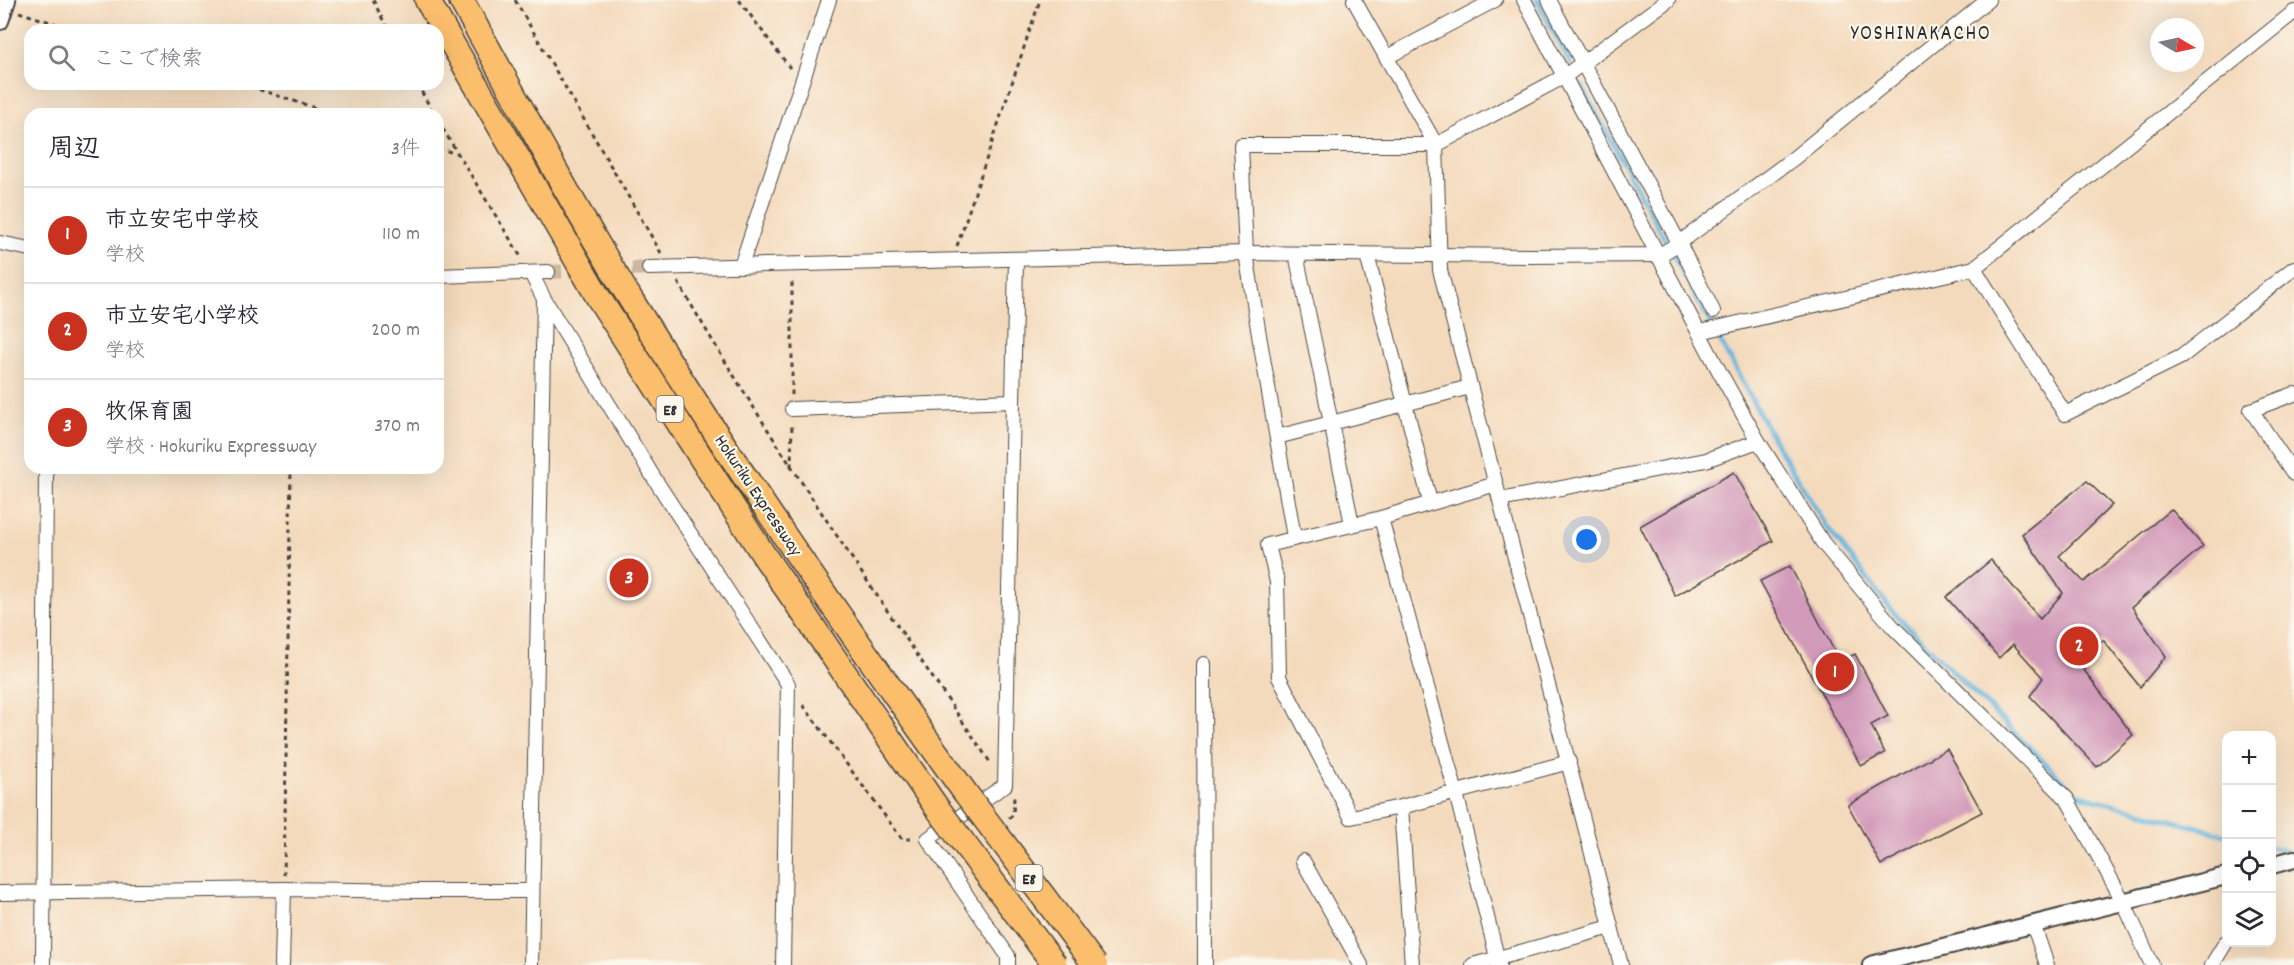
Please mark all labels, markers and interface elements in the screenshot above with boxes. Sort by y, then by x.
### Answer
north arrow [2150,18,2204,72]
district label: YOSHINAKACHO [1851,20,1991,50]
search box [24,24,444,90]
icon: search [45,41,78,74]
text: ここで検索 [93,45,203,76]
text: 周辺 [48,132,100,169]
text: 3件 [391,136,420,164]
text: 市立安宅中学校 [105,206,259,237]
text: 1 [65,221,70,249]
text: 110 m [382,221,420,249]
text: 学校 [105,242,145,270]
text: 市立安宅小学校 [105,302,259,333]
text: 2 [63,317,72,345]
text: 200 m [371,317,420,345]
text: 学校 [105,338,145,366]
road number: E8 [656,396,684,422]
text: 牧保育園 [105,398,193,429]
text: 3 [63,413,72,441]
text: 370 m [374,413,420,441]
street label: Hokuriku Expressway [707,431,807,563]
text: 学校 · Hokuriku Expressway [105,434,316,462]
your location [1572,525,1601,554]
pin: 3 [610,556,648,600]
pin: 2 [2060,624,2098,668]
pin: 1 [1816,650,1854,694]
map controls [2222,731,2276,947]
button: + [2222,731,2276,785]
button: − [2222,785,2276,839]
button: locate [2222,839,2276,893]
road number: E8 [1016,865,1042,891]
button: layers [2222,893,2276,947]

